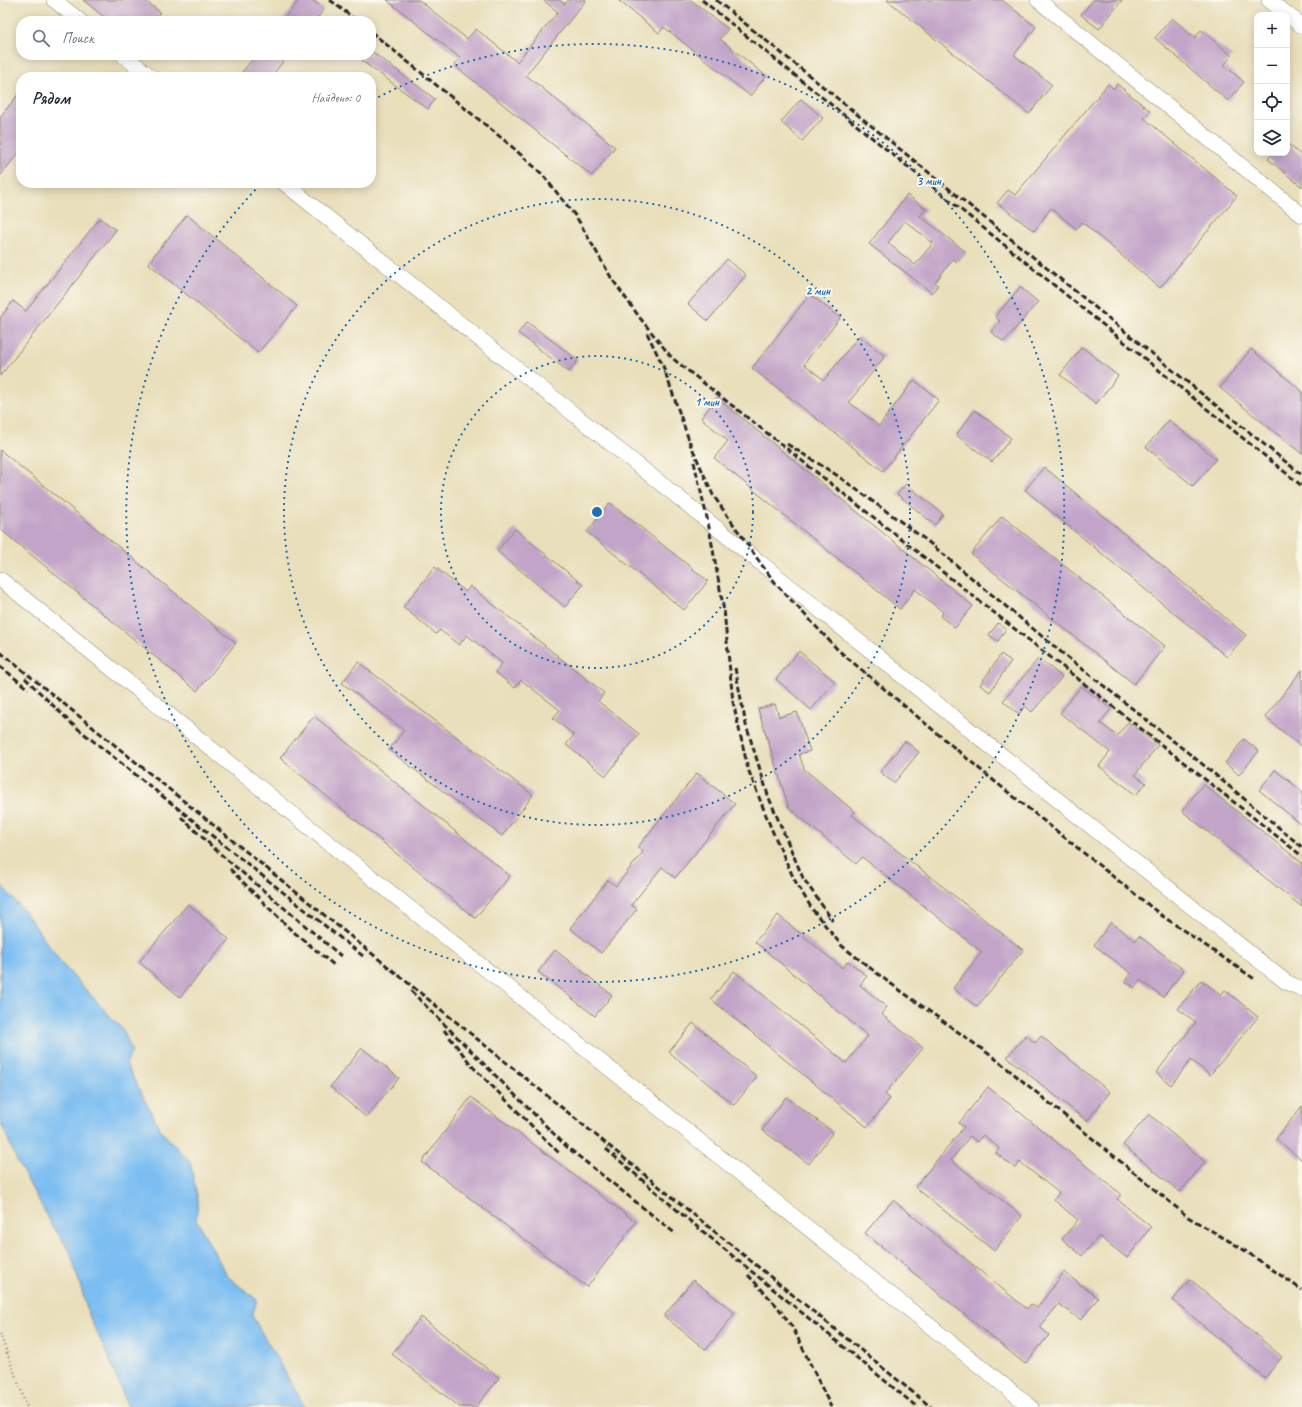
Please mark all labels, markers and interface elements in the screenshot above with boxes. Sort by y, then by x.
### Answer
map controls [1254,12,1290,156]
button: + [1254,12,1290,48]
search box [16,16,376,60]
icon: search [30,27,52,49]
text: Поиск [62,29,94,48]
button: − [1254,48,1290,84]
button: locate [1254,84,1290,120]
text: Рядом [32,88,70,109]
text: Найдено: 0 [312,90,360,106]
button: layers [1254,120,1290,156]
text: 3 мин [917,173,942,189]
text: 2 мин [806,283,831,299]
text: 1 мин [695,394,720,410]
centre of rings [590,505,604,519]

